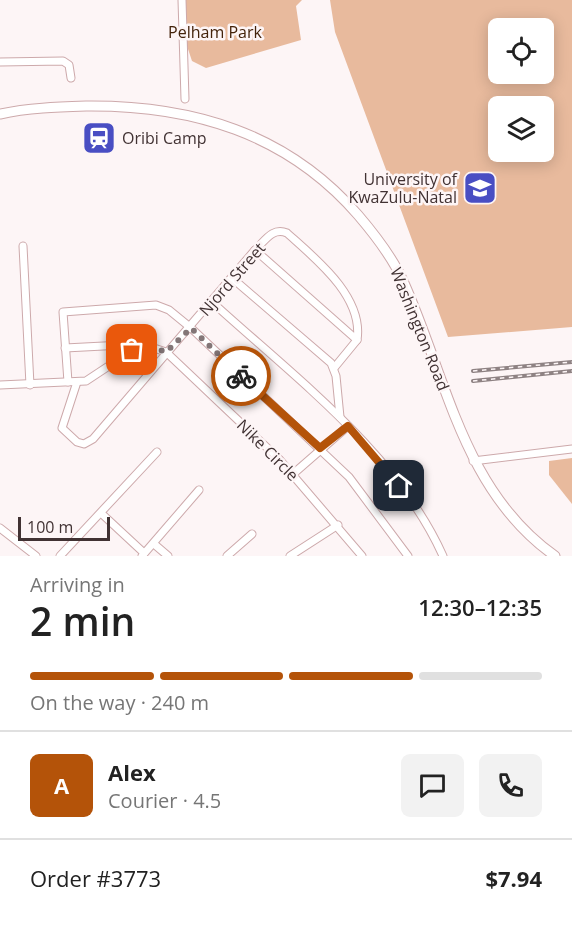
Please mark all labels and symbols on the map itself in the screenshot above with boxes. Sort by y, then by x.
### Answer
park label: Pelham Park [168,21,262,43]
station icon: Oribi Camp [81,120,117,156]
place label: Oribi Camp [122,127,207,149]
place label: University of KwaZulu-Natal [348,168,459,208]
school or university icon: University of KwaZulu-Natal [462,170,498,206]
street label: Njord Street [194,237,270,321]
street label: Washington Road [385,264,455,394]
pin [106,324,157,375]
courier [211,346,271,406]
street label: Nike Circle [232,414,304,486]
pin [373,460,424,511]
scale bar [18,514,110,542]

